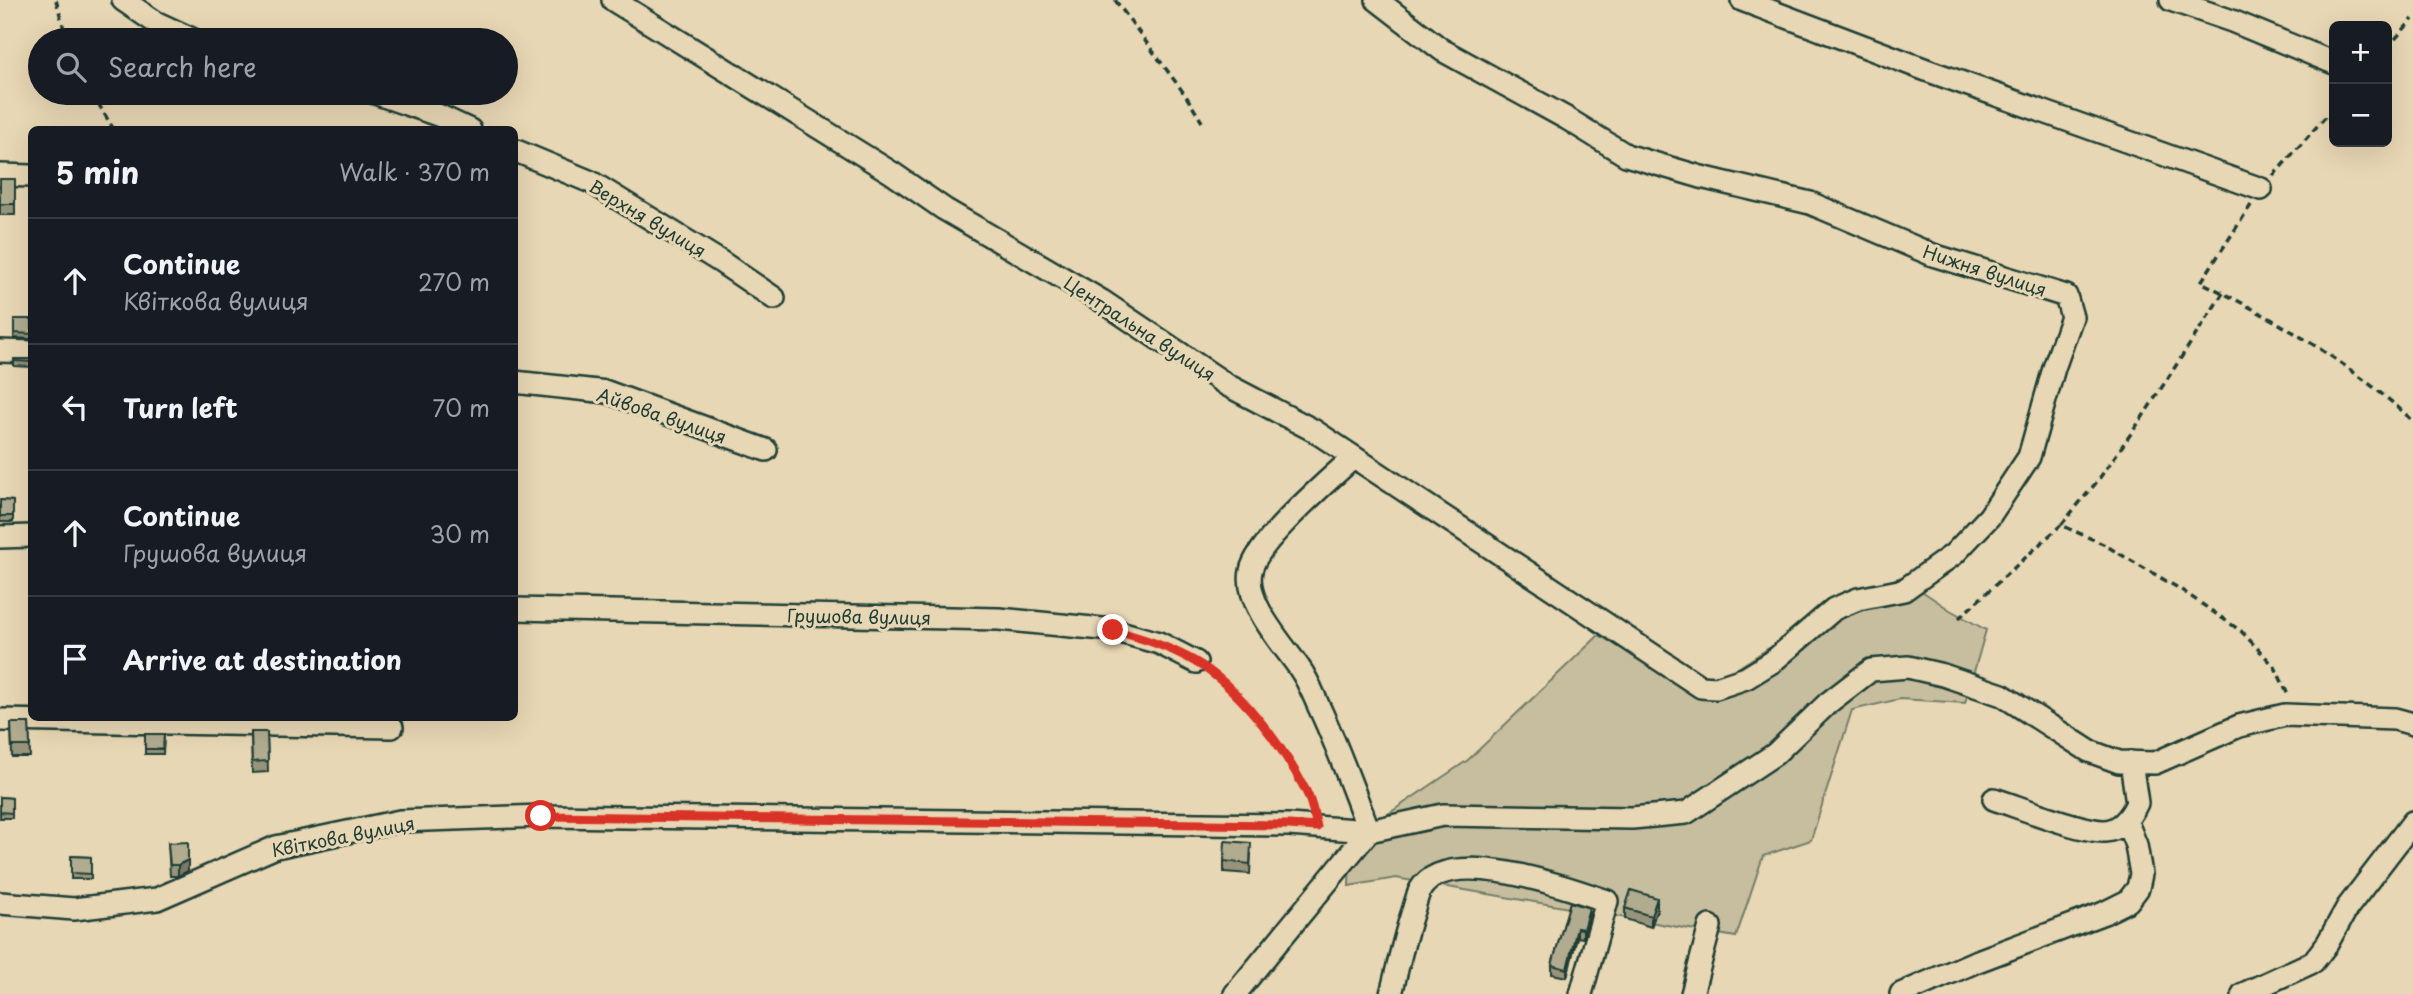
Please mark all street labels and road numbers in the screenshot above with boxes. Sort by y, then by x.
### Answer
street label: Верхня вулиця [584,172,712,264]
street label: Нижня вулиця [1920,237,2050,303]
street label: Центральна вулиця [1059,269,1221,387]
street label: Айвова вулиця [594,380,730,450]
street label: Грушова вулиця [787,601,931,631]
street label: Квіткова вулиця [269,809,417,863]

